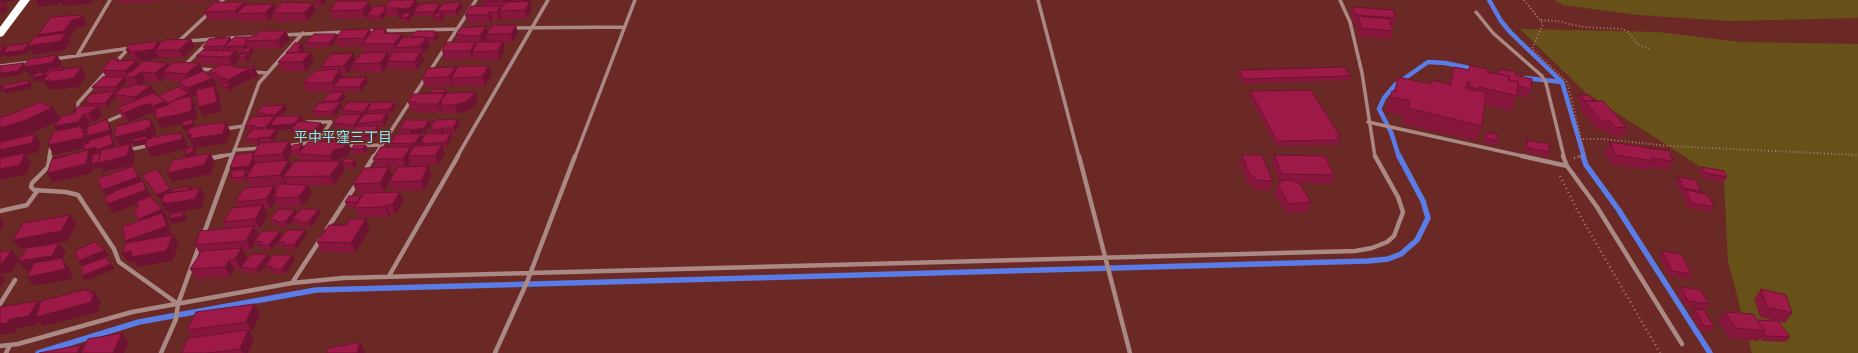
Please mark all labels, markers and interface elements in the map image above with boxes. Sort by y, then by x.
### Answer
district label: 平中平窪三丁目 [294,130,392,146]

